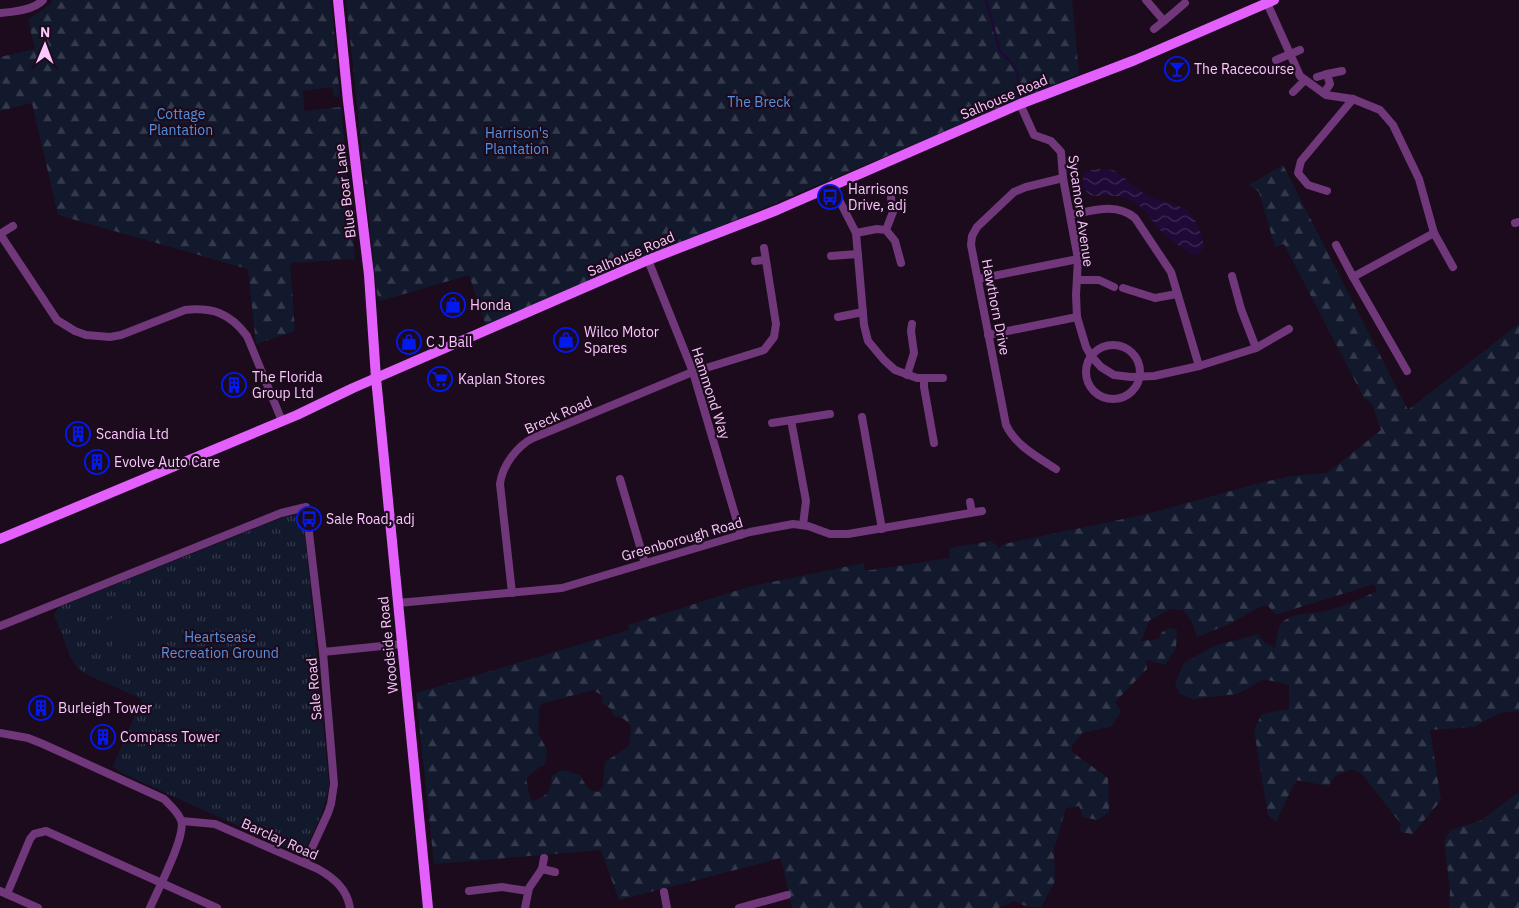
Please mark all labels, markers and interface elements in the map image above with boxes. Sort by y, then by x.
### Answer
north arrow [20,20,70,70]
text: N [40,23,50,41]
bar icon: The Racecourse [1164,56,1190,82]
place label: The Racecourse [1194,60,1295,78]
street label: Salhouse Road [958,71,1050,123]
park label: The Breck [727,93,791,111]
park label: Cottage Plantation [149,105,213,139]
park label: Harrison's Plantation [485,124,549,158]
street label: Blue Boar Lane [330,142,360,239]
street label: Sycamore Avenue [1064,154,1098,268]
place label: Harrisons Drive, adj [848,180,909,214]
bus stop icon: Harrisons Drive, adj [817,184,843,210]
street label: Salhouse Road [585,228,677,280]
street label: Hawthorn Drive [978,257,1014,357]
shop icon: Honda [440,292,466,318]
place label: Honda [470,296,512,314]
place label: Wilco Motor Spares [584,323,659,357]
shop icon: Wilco Motor Spares [553,327,579,353]
shop icon: C J Ball [396,329,422,355]
place label: C J Ball [426,333,473,351]
street label: Hammond Way [688,345,734,441]
supermarket icon: Kaplan Stores [427,366,453,392]
place label: The Florida Group Ltd [252,368,323,402]
place label: Kaplan Stores [458,370,545,388]
building icon: The Florida Group Ltd [221,372,247,398]
street label: Breck Road [522,392,594,438]
building icon: Scandia Ltd [65,421,91,447]
place label: Scandia Ltd [96,425,169,443]
building icon: Evolve Auto Care [84,449,110,475]
place label: Evolve Auto Care [114,453,220,471]
bus stop icon: Sale Road, adj [296,506,322,532]
place label: Sale Road, adj [326,510,415,528]
street label: Greenborough Road [619,513,745,565]
street label: Woodside Road [374,595,402,695]
park label: Heartsease Recreation Ground [161,628,279,662]
street label: Sale Road [302,657,326,721]
building icon: Burleigh Tower [28,695,54,721]
place label: Burleigh Tower [58,699,152,717]
building icon: Compass Tower [90,724,116,750]
place label: Compass Tower [120,728,220,746]
street label: Barclay Road [239,814,321,864]

